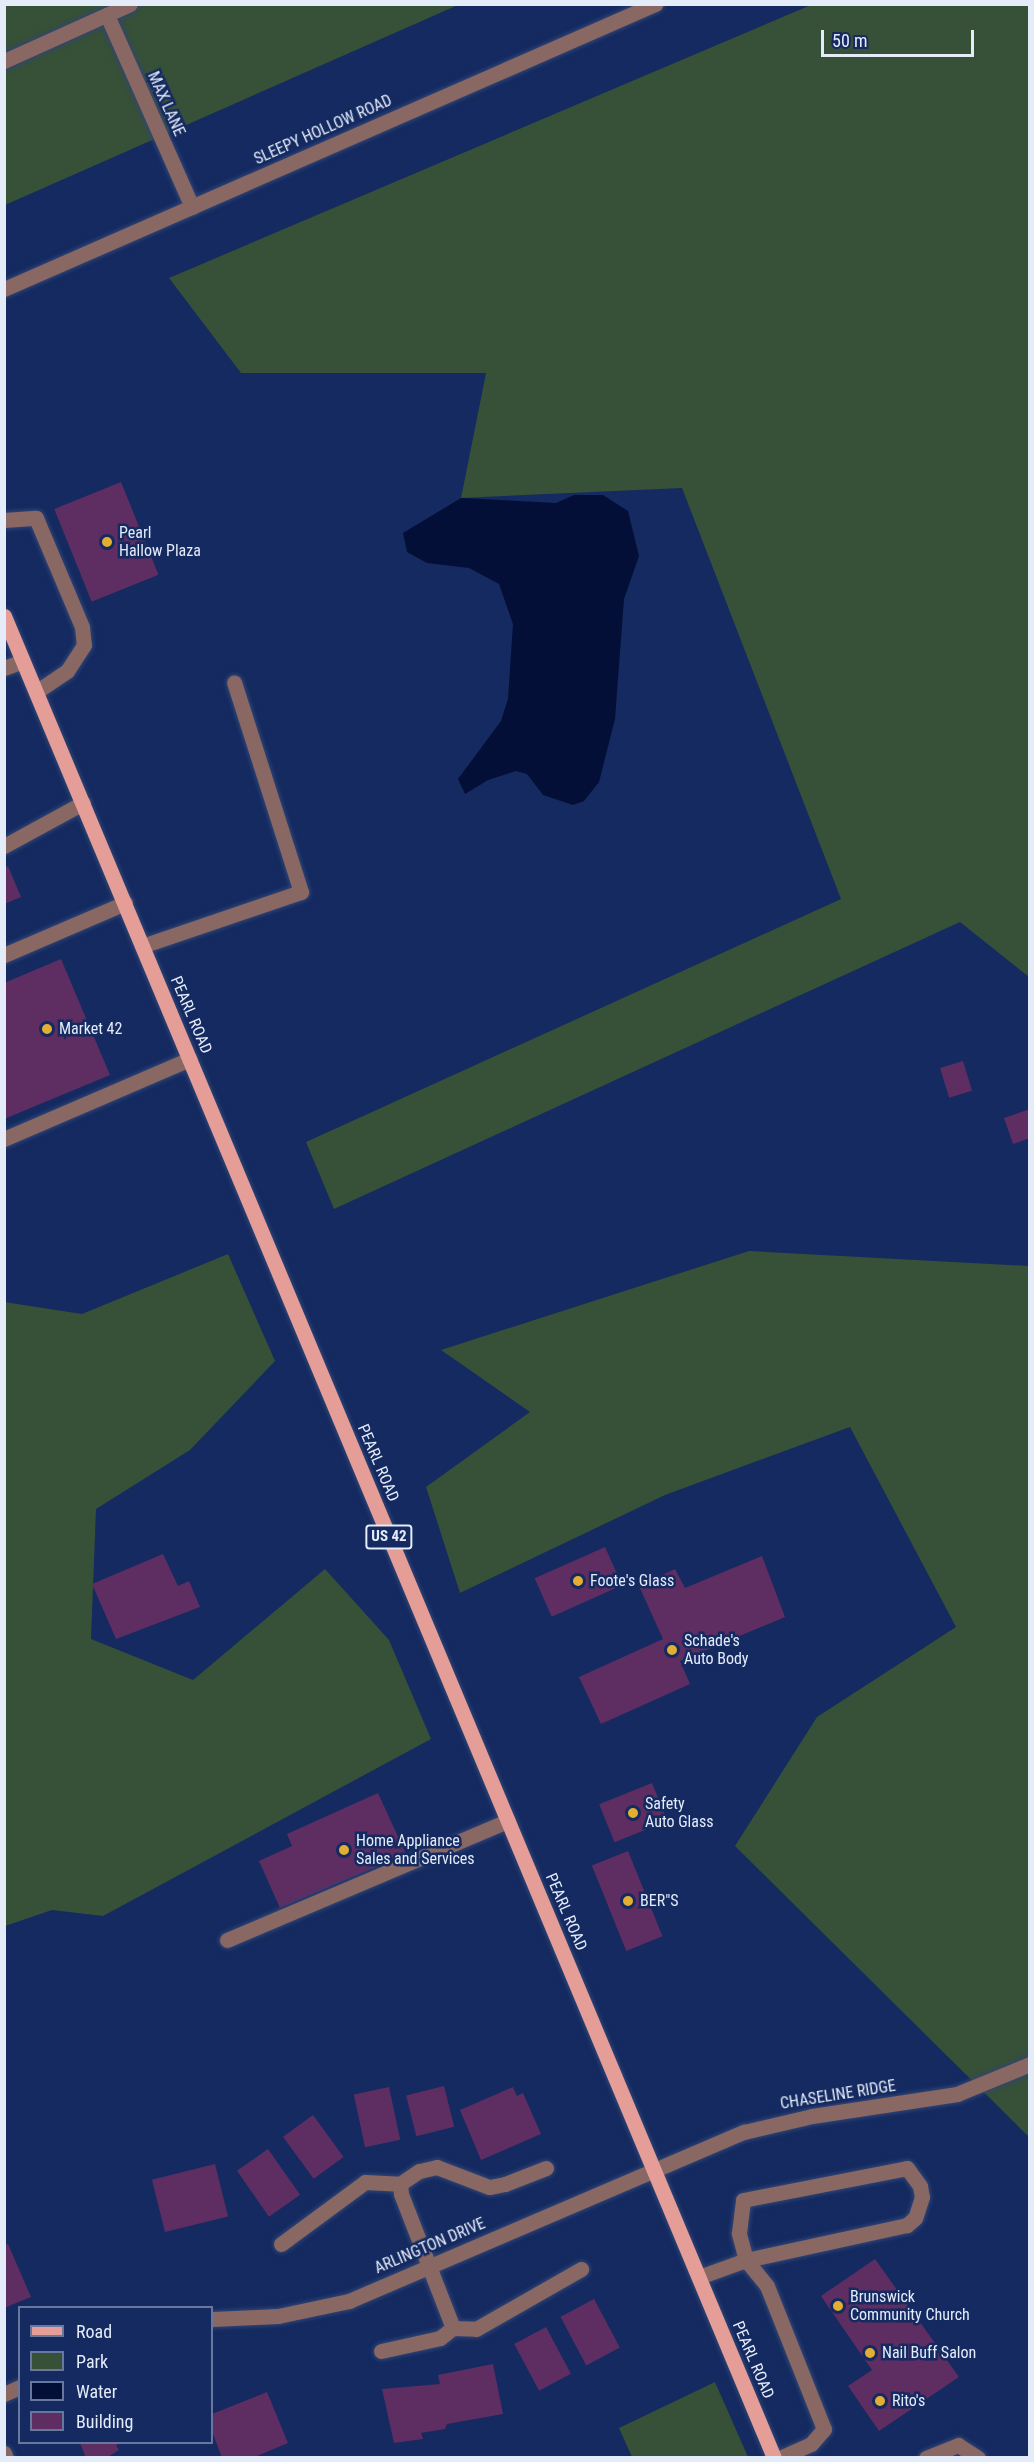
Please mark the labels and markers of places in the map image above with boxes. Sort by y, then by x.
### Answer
place label: Pearl Hallow Plaza [119,523,201,561]
marker: Pearl Hallow Plaza [100,535,114,549]
place label: Market 42 [59,1019,122,1039]
marker: Market 42 [40,1022,54,1036]
place label: Foote's Glass [590,1571,674,1591]
marker: Foote's Glass [571,1574,585,1588]
place label: Schade's Auto Body [684,1631,749,1669]
marker: Schade's Auto Body [665,1643,679,1657]
place label: Safety Auto Glass [645,1794,714,1832]
marker: Safety Auto Glass [626,1806,640,1820]
place label: Home Appliance Sales and Services [356,1831,475,1869]
marker: Home Appliance Sales and Services [337,1843,351,1857]
place label: BER"S [640,1891,679,1911]
marker: BER"S [621,1894,635,1908]
place label: Brunswick Community Church [850,2287,970,2325]
marker: Brunswick Community Church [831,2299,845,2313]
place label: Nail Buff Salon [882,2343,976,2363]
marker: Nail Buff Salon [863,2346,877,2360]
place label: Rito's [892,2391,925,2411]
marker: Rito's [873,2394,887,2408]

